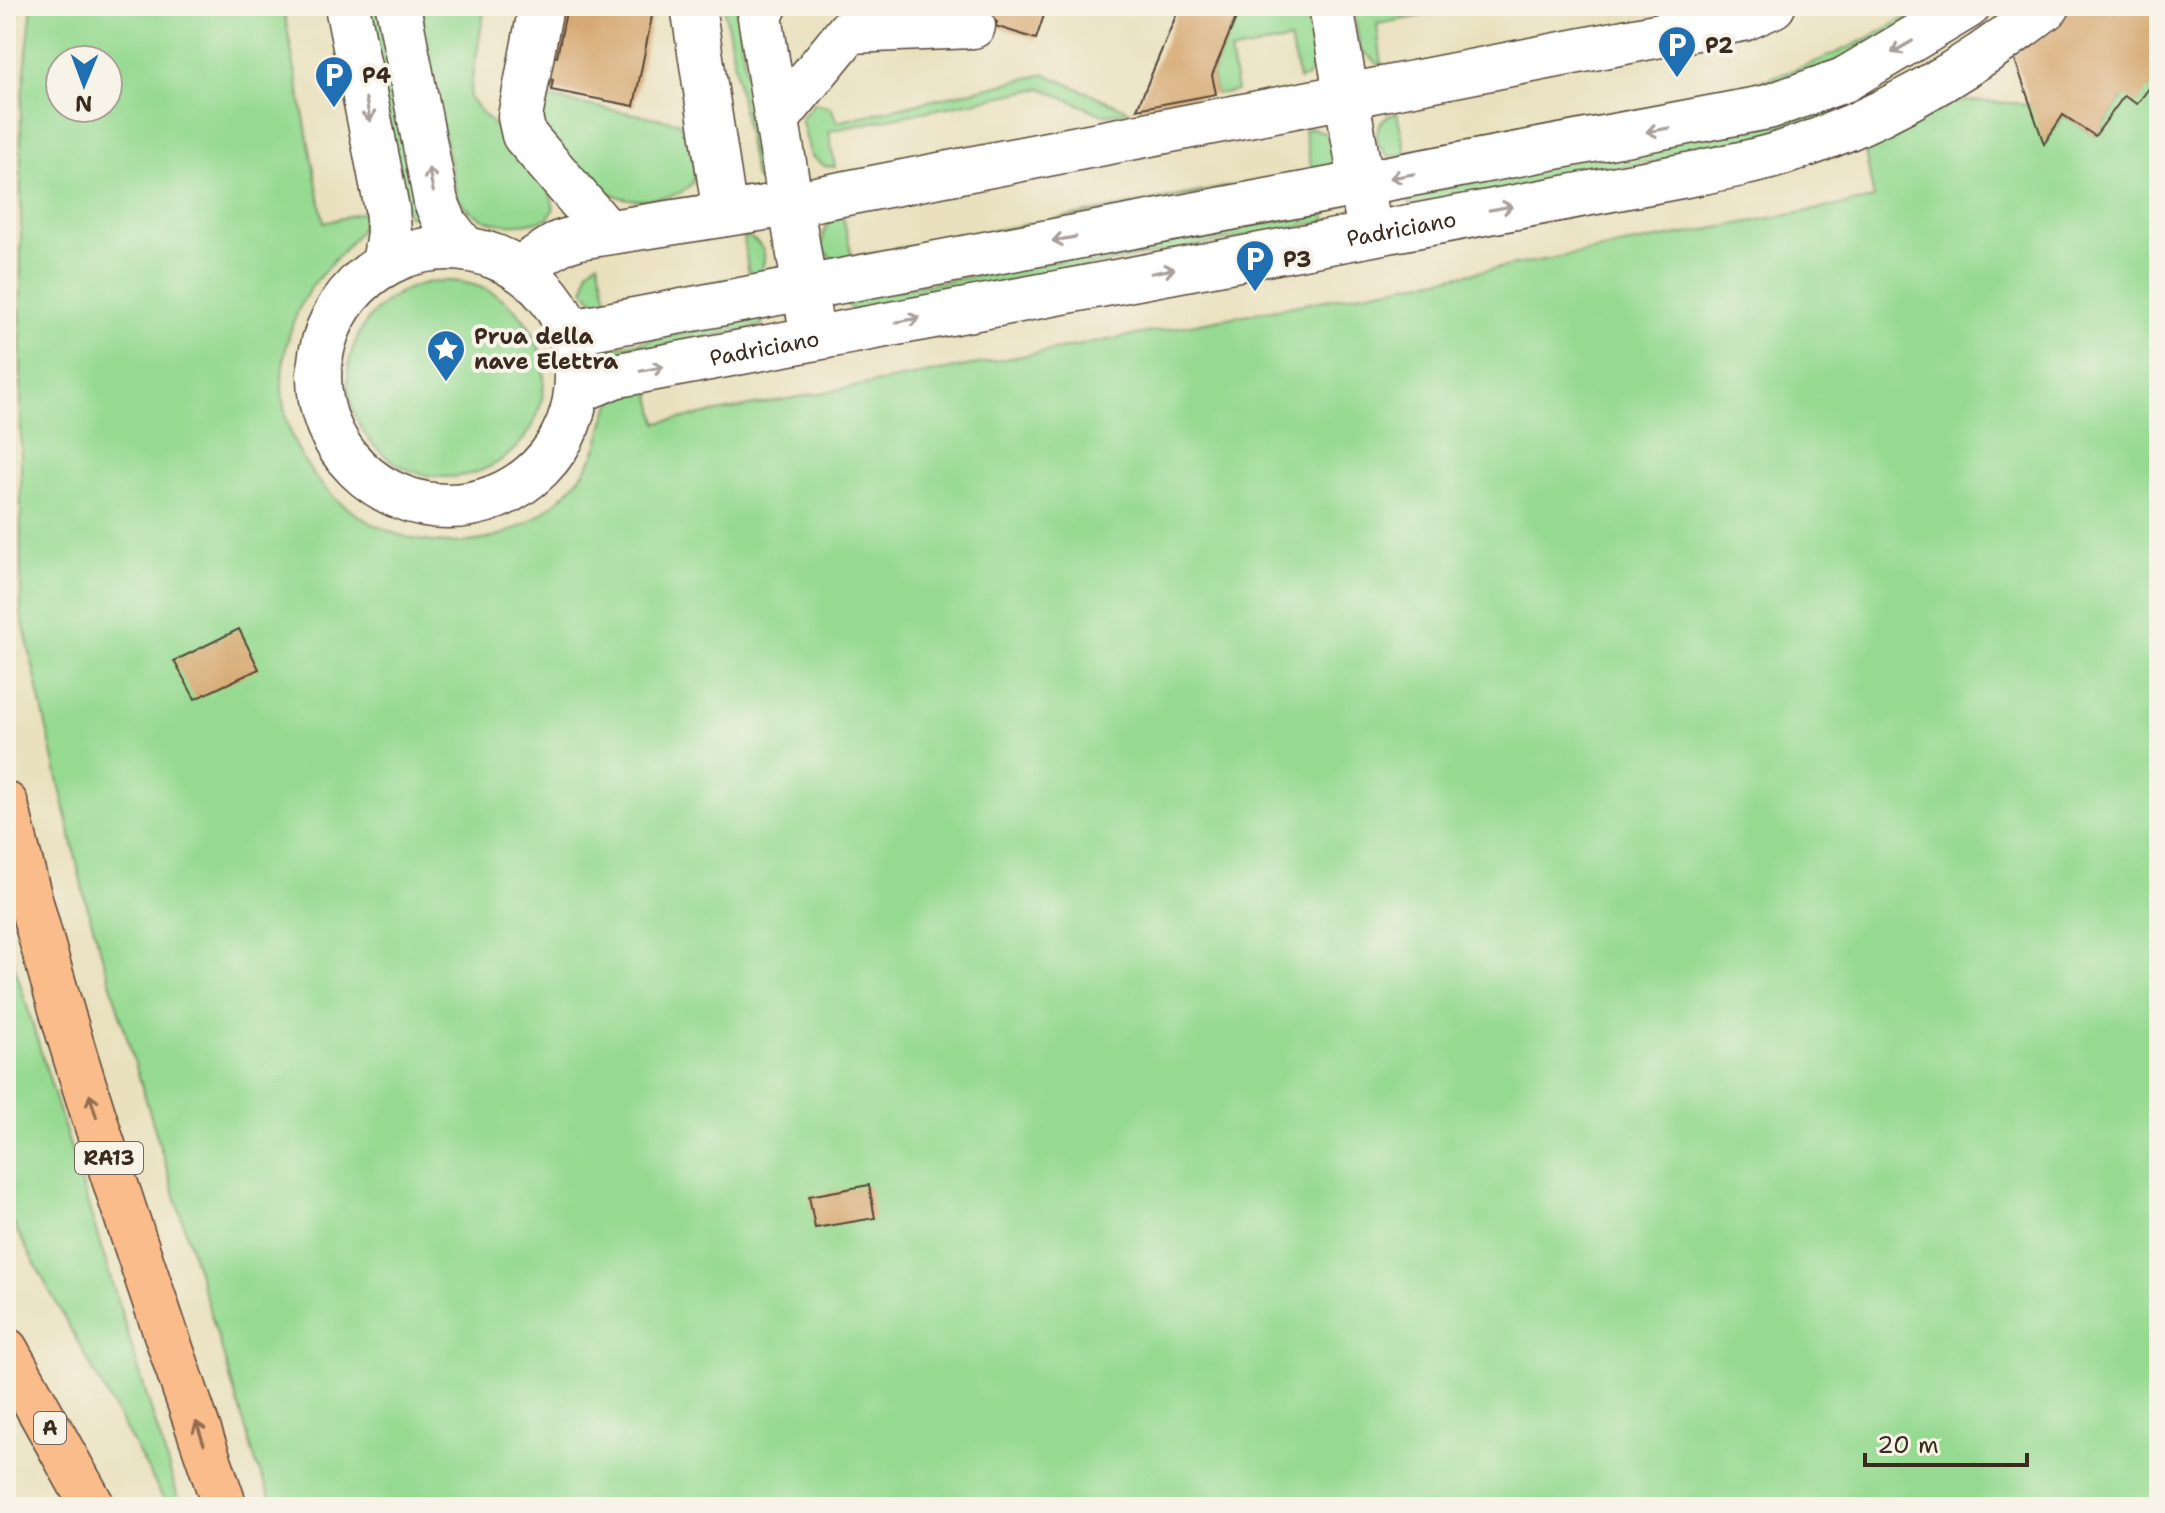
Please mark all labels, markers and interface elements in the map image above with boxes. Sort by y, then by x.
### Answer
parking icon: P2 [1656,24,1698,79]
place label: P2 [1705,31,1734,60]
one-way arrow [1891,39,1914,55]
north arrow [44,44,124,124]
parking icon: P4 [313,54,355,109]
place label: P4 [362,61,392,90]
text: N [75,89,93,118]
one-way arrow [361,97,376,122]
one-way arrow [1646,124,1671,139]
one-way arrow [423,168,438,193]
one-way arrow [1390,169,1415,184]
one-way arrow [1488,200,1514,215]
street label: Padriciano [1344,205,1459,253]
one-way arrow [1052,233,1077,248]
parking icon: P3 [1234,238,1276,293]
place label: P3 [1283,245,1312,274]
one-way arrow [1150,263,1176,278]
one-way arrow [895,312,920,327]
place label: Prua della nave Elettra [474,322,618,376]
street label: Padriciano [707,324,822,373]
place icon: Prua della nave Elettra [425,328,467,383]
one-way arrow [639,360,665,375]
one-way arrow [85,1094,100,1120]
road number: RA13 [75,1142,143,1174]
road number: A [34,1412,66,1444]
scale bar [1865,1417,2027,1467]
one-way arrow [192,1421,207,1446]
text: 20 m [1877,1429,1939,1461]

